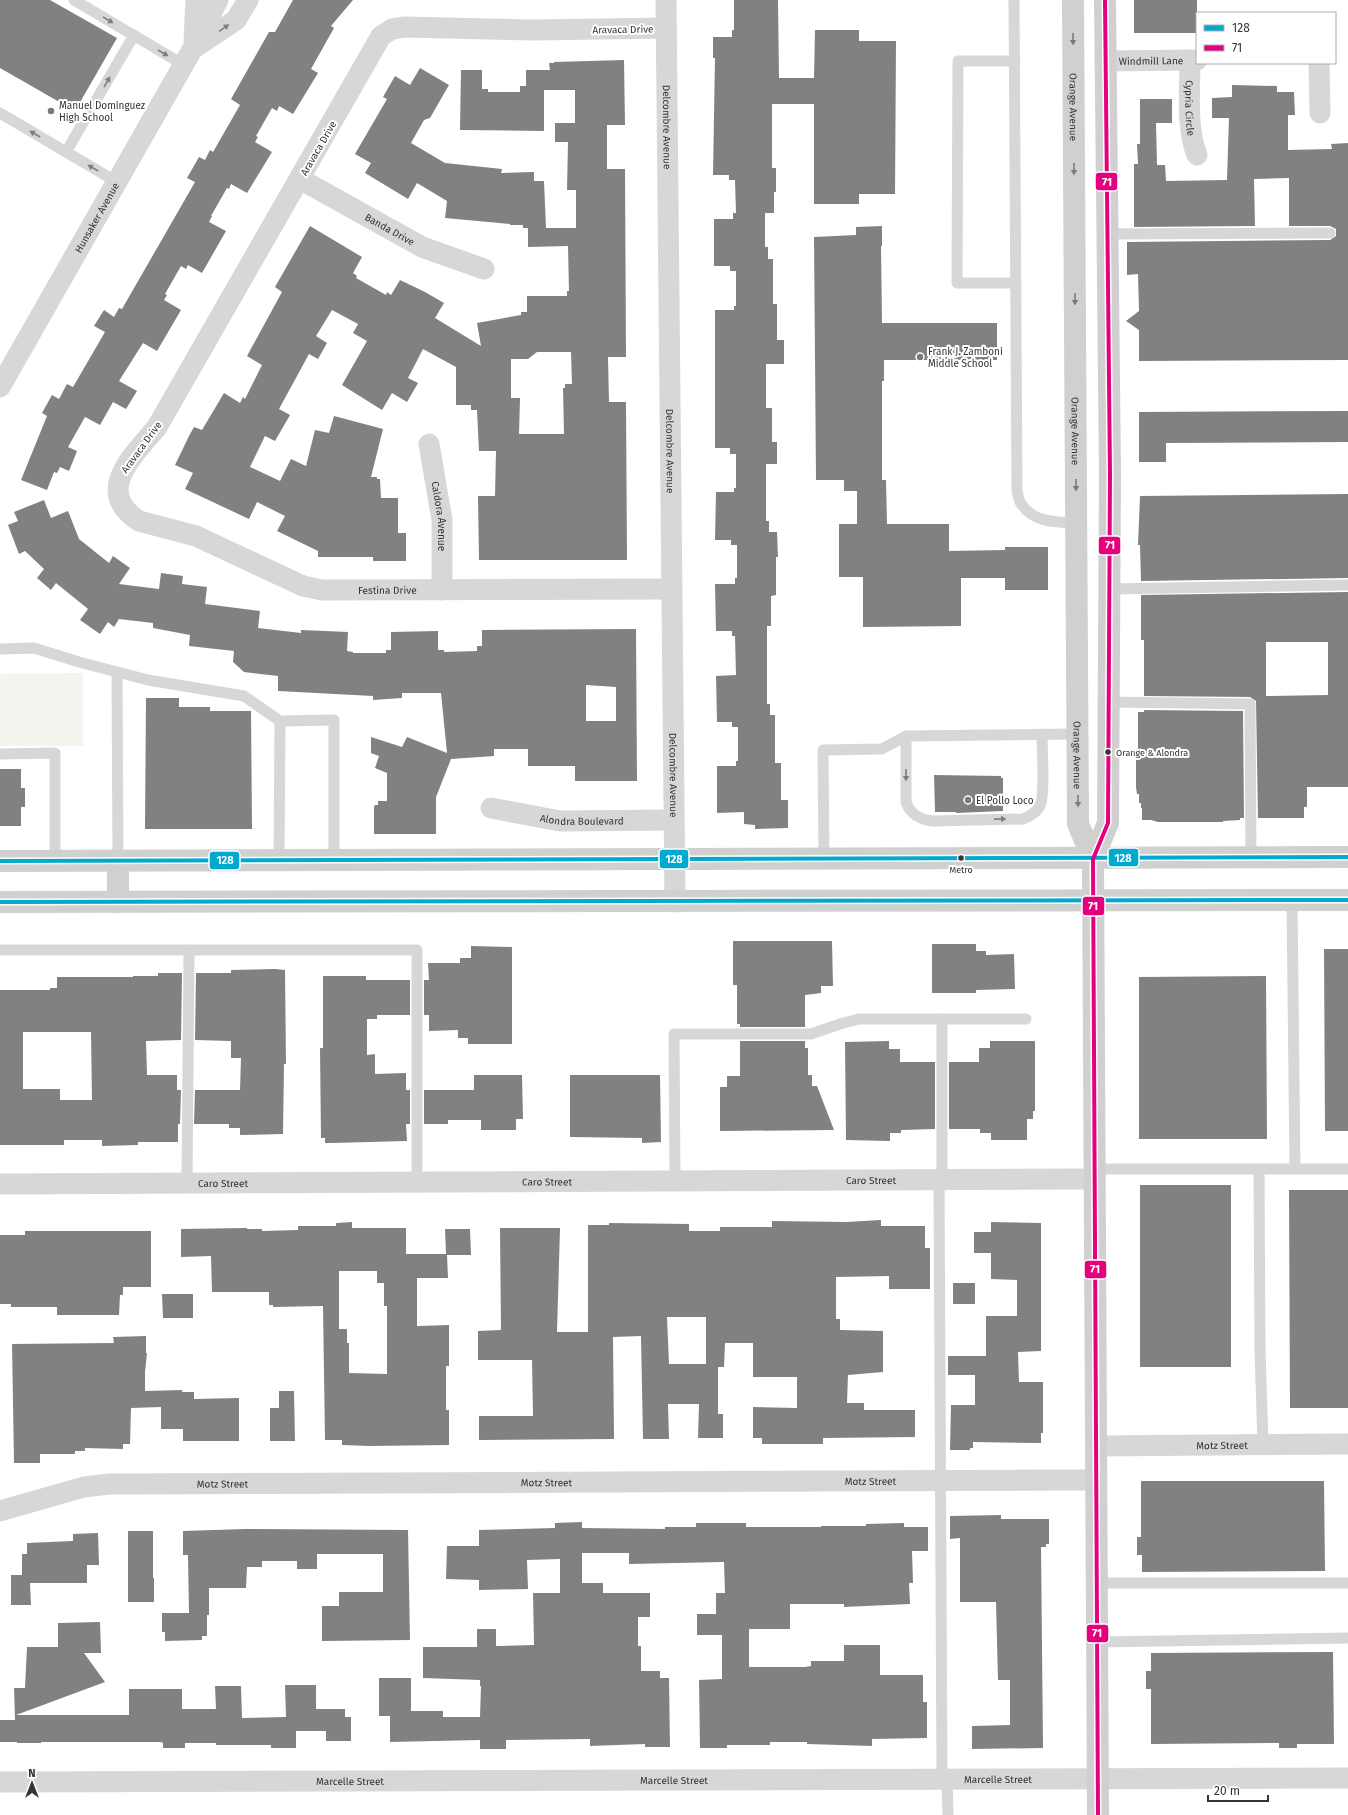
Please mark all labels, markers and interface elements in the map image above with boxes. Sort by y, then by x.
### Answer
legend [1196,12,1336,64]
one-way arrow [102,16,114,23]
text: 128 [1232,21,1250,35]
street label: Aravaca Drive [592,23,654,37]
one-way arrow [219,24,230,32]
one-way arrow [1070,33,1076,46]
text: 71 [1232,41,1242,55]
one-way arrow [157,49,169,56]
street label: Windmill Lane [1119,55,1183,68]
street label: Orange Avenue [1066,73,1079,141]
one-way arrow [103,76,110,88]
street label: Cypria Circle [1182,80,1197,137]
street label: Delcombre Avenue [660,85,673,169]
place label: Manuel Dominguez High School [59,100,146,124]
marker: Manuel Dominguez High School [46,106,56,116]
street label: Aravaca Drive [298,119,339,178]
one-way arrow [29,130,41,137]
one-way arrow [1071,163,1077,176]
one-way arrow [87,164,99,171]
line badge: 71 [1095,172,1118,191]
text: 71 [1102,176,1112,189]
street label: Hunsaker Avenue [73,181,122,255]
street label: Banda Drive [363,211,416,249]
one-way arrow [1072,293,1078,306]
place label: Frank J. Zamboni Middle School [928,346,1003,370]
marker: Frank J. Zamboni Middle School [915,352,925,362]
street label: Orange Avenue [1068,397,1081,465]
street label: Delcombre Avenue [663,409,676,493]
street label: Aravaca Drive [119,419,165,476]
one-way arrow [1073,479,1079,492]
street label: Caldora Avenue [428,480,447,551]
line badge: 71 [1098,536,1121,555]
text: 71 [1105,539,1115,552]
street label: Festina Drive [358,585,417,597]
street label: Orange Avenue [1070,721,1083,789]
street label: Delcombre Avenue [666,733,679,817]
marker: Orange & Alondra [1103,747,1113,757]
place label: Orange & Alondra [1116,748,1188,758]
one-way arrow [903,769,909,782]
marker: El Pollo Loco [963,795,973,805]
place label: El Pollo Loco [976,795,1034,807]
one-way arrow [1075,795,1081,808]
street label: Alondra Boulevard [539,812,624,828]
one-way arrow [994,816,1006,823]
line badge: 128 [1108,848,1139,867]
line badge: 128 [659,849,689,869]
line badge: 128 [209,851,240,870]
text: 128 [1114,852,1132,865]
text: 128 [665,853,683,866]
marker: Metro [956,853,966,863]
text: 128 [216,854,234,867]
place label: Metro [949,865,973,875]
line badge: 71 [1082,896,1105,916]
text: 71 [1088,900,1098,913]
street label: Caro Street [846,1175,896,1187]
street label: Caro Street [522,1176,572,1189]
street label: Caro Street [198,1178,248,1190]
line badge: 71 [1084,1260,1107,1279]
text: 71 [1090,1263,1100,1276]
street label: Motz Street [1196,1440,1248,1452]
street label: Motz Street [845,1476,897,1488]
street label: Motz Street [521,1477,573,1489]
street label: Motz Street [197,1478,249,1491]
line badge: 71 [1086,1624,1109,1643]
text: 71 [1092,1627,1102,1640]
north arrow [12,1763,52,1803]
text: N [28,1767,36,1780]
street label: Marcelle Street [964,1774,1032,1786]
street label: Marcelle Street [640,1775,708,1787]
street label: Marcelle Street [316,1776,384,1788]
scale bar [1208,1777,1268,1803]
text: 20 m [1214,1784,1240,1798]

